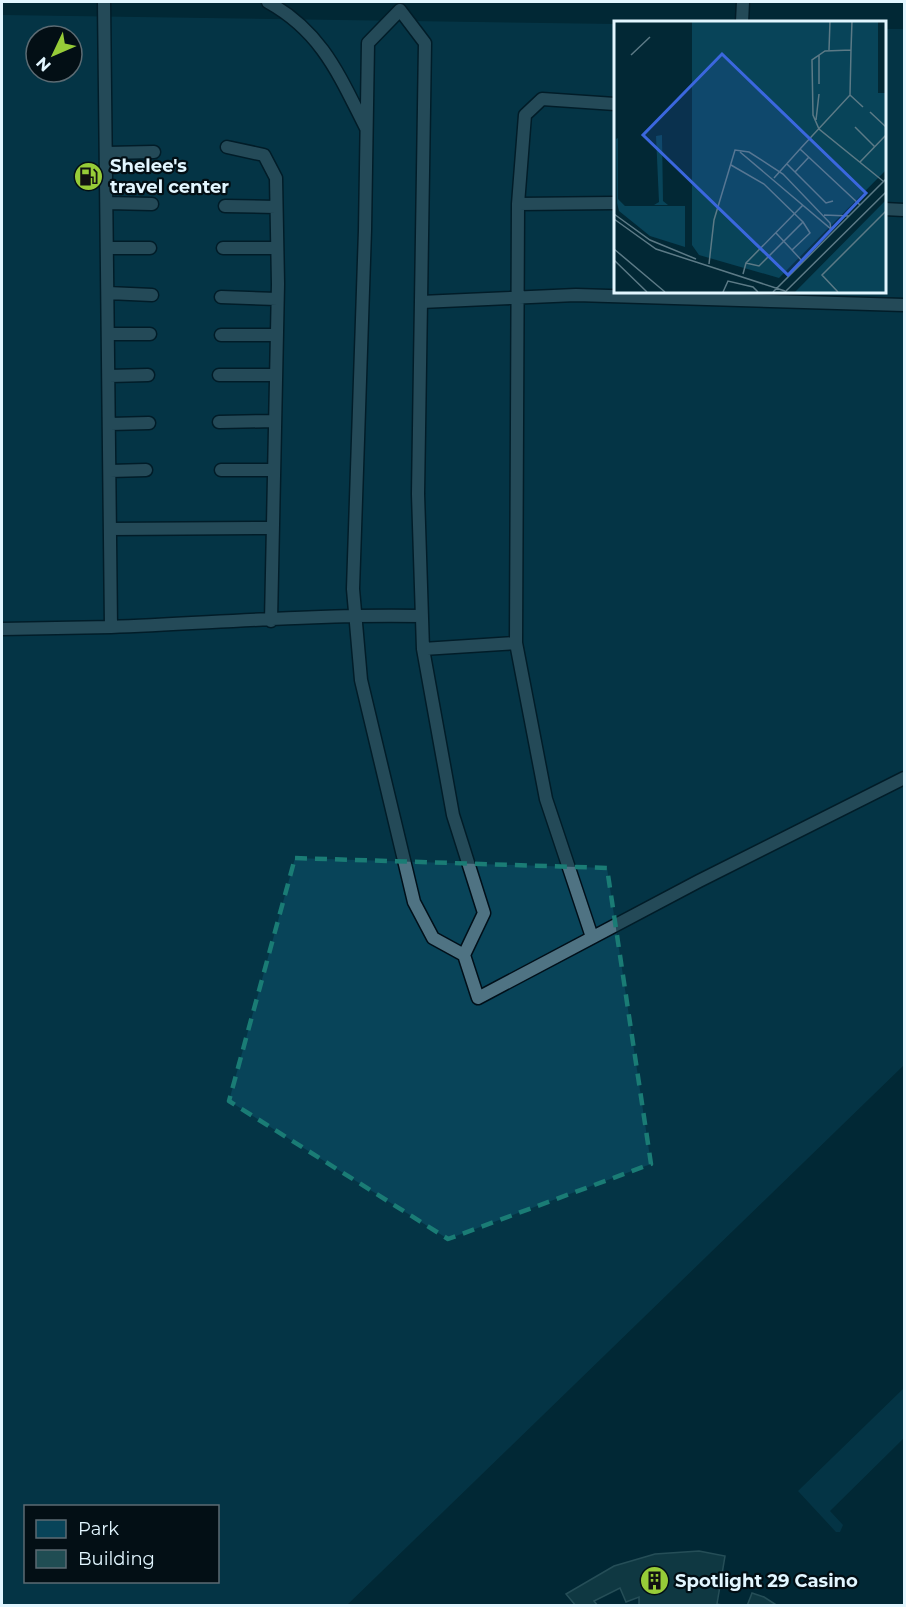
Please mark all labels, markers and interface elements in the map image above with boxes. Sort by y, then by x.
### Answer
inset map [614,21,885,292]
north arrow [24,24,84,84]
text: N [32,53,55,75]
place label: Shelee's travel center [110,155,229,198]
fuel station icon: Shelee's travel center [73,160,105,192]
legend [24,1505,219,1583]
text: Park [78,1518,119,1540]
text: Building [78,1548,155,1570]
building icon: Spotlight 29 Casino [638,1565,670,1597]
place label: Spotlight 29 Casino [675,1570,858,1592]

